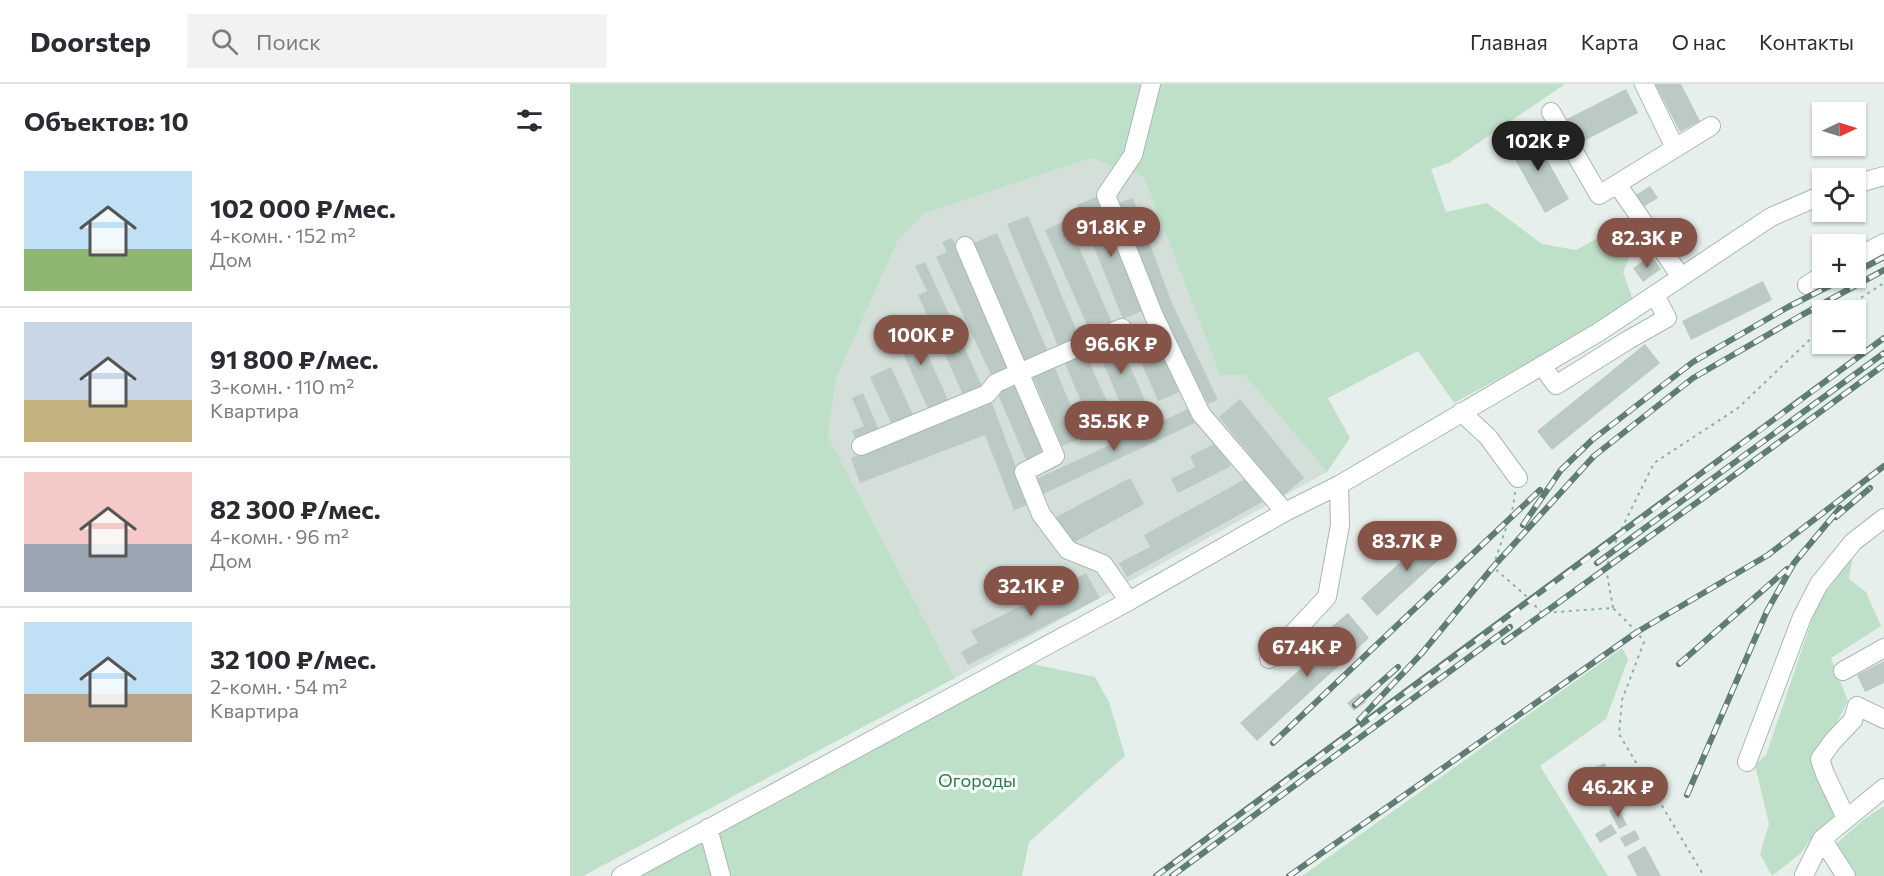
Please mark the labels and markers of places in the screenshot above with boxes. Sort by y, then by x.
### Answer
pin: 102K ₽ [1489,121,1587,172]
pin: 91.8K ₽ [1056,207,1166,258]
pin: 82.3K ₽ [1592,218,1702,269]
pin: 100K ₽ [872,315,970,366]
pin: 96.6K ₽ [1066,324,1176,375]
pin: 35.5K ₽ [1059,401,1169,452]
pin: 83.7K ₽ [1352,521,1462,572]
pin: 32.1K ₽ [976,566,1086,617]
pin: 67.4K ₽ [1252,627,1362,678]
pin: 46.2K ₽ [1563,767,1673,818]

